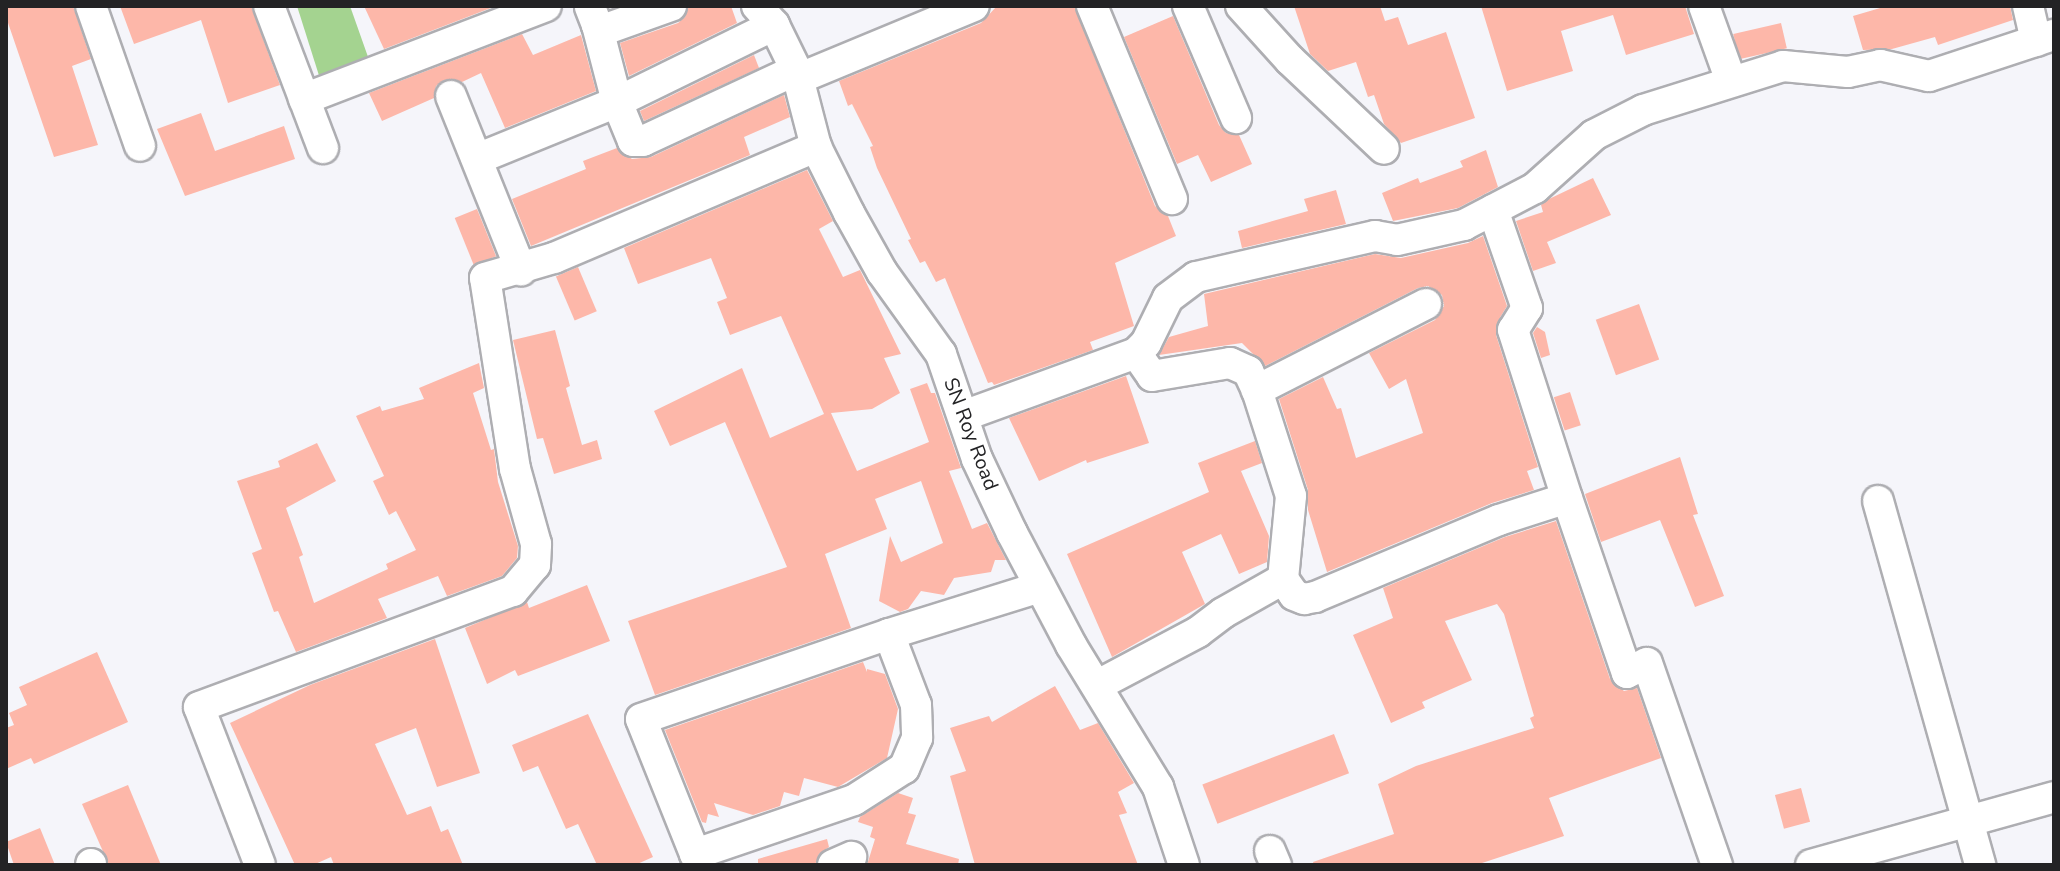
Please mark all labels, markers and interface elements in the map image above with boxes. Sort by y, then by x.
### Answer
street label: SN Roy Road [939,374,1003,494]

